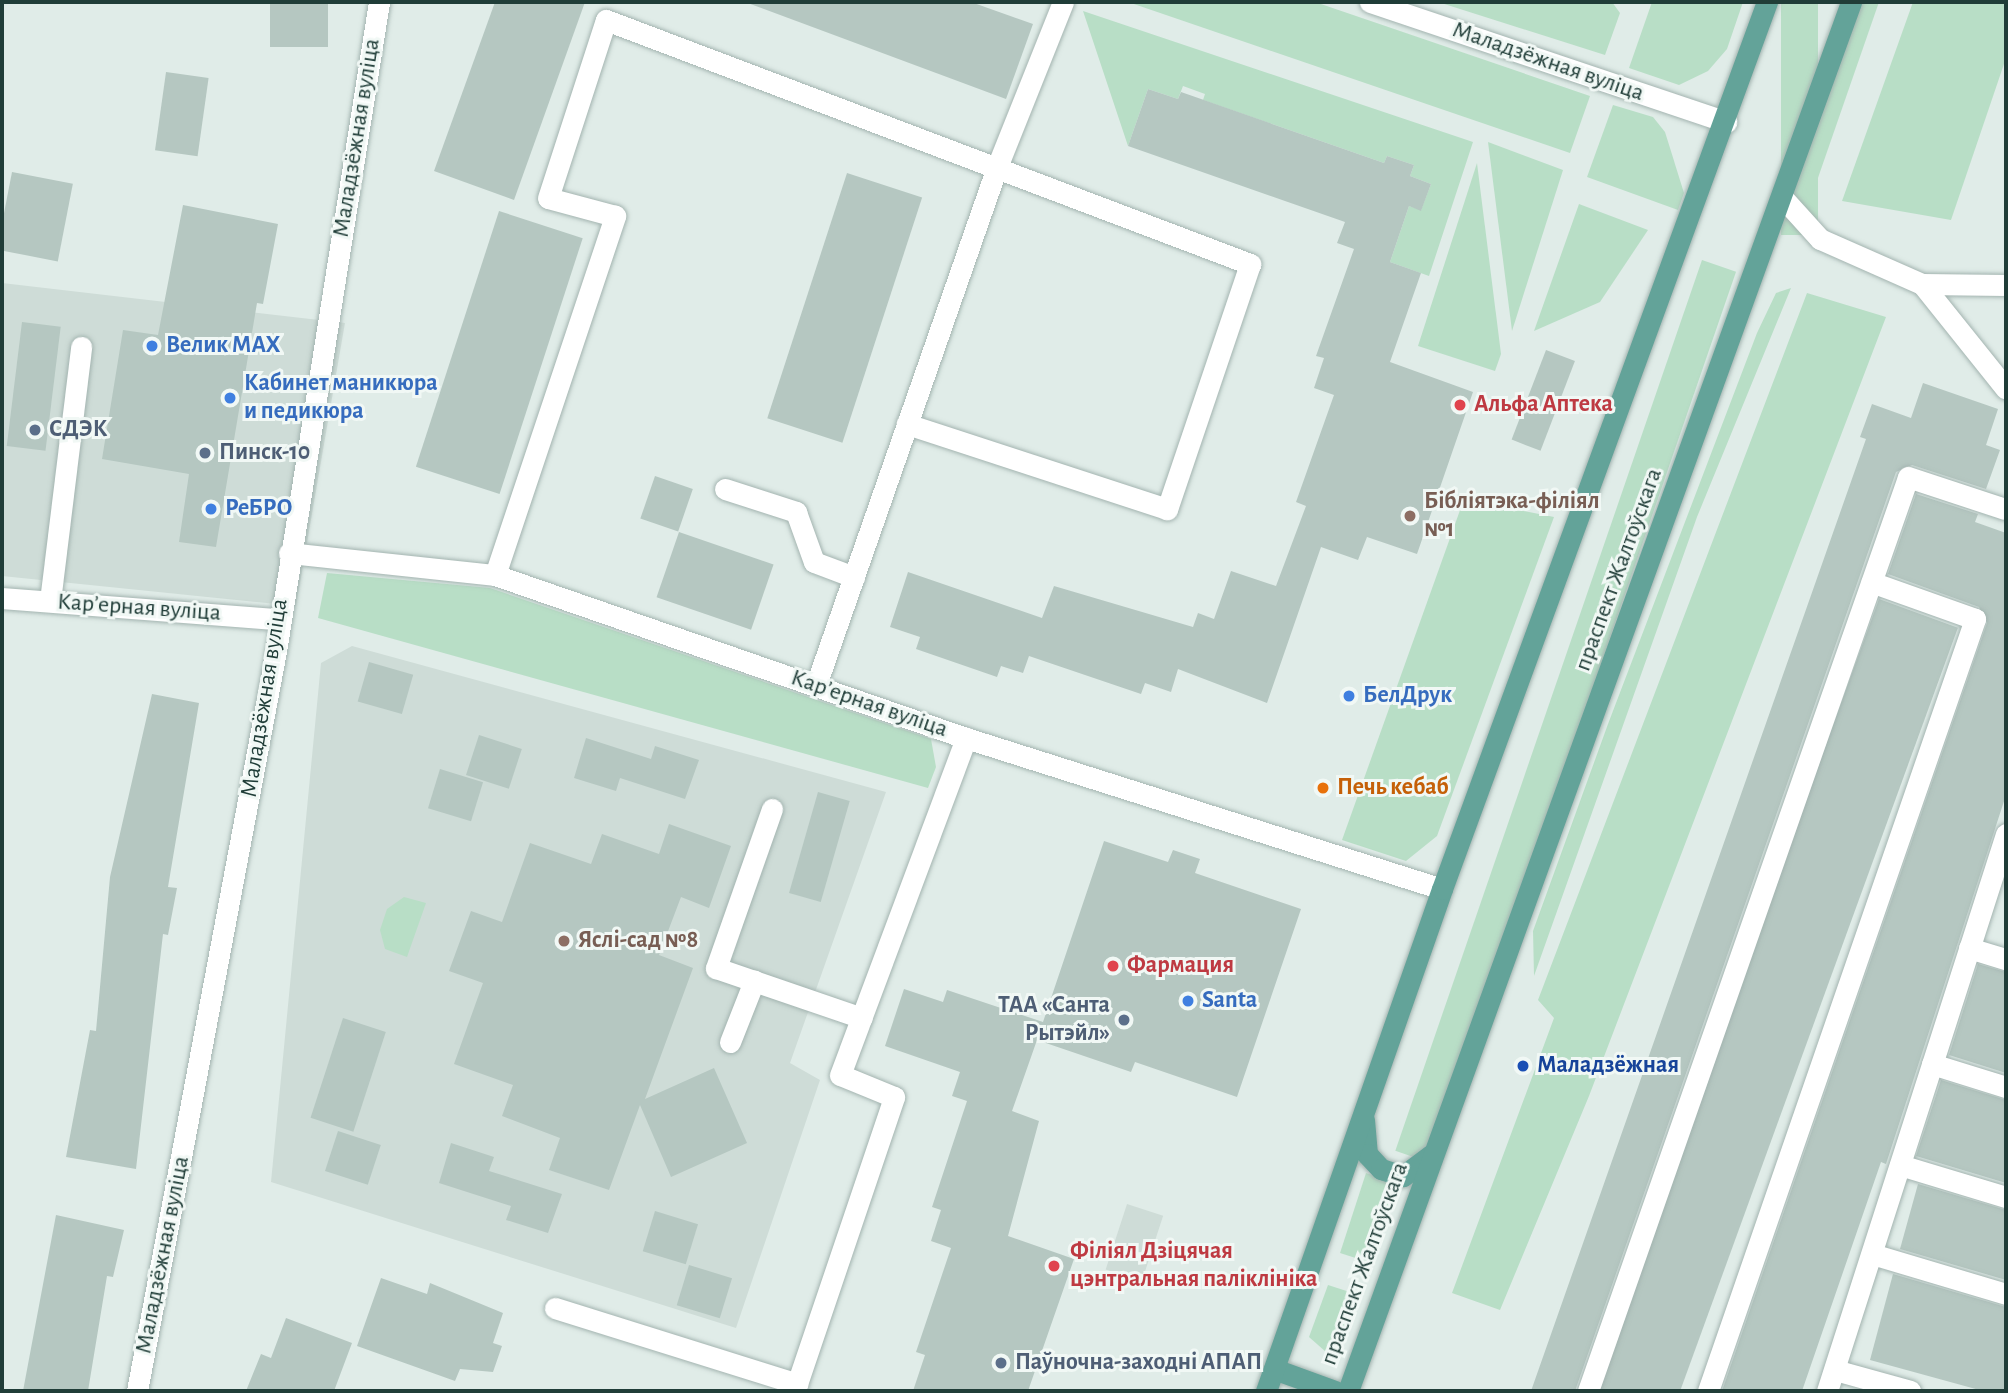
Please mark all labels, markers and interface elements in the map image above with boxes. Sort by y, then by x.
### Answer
street label: Маладзёжная вуліца [1448,16,1648,108]
street label: Маладзёжная вуліца [327,37,387,239]
place label: Велик МАХ [166,332,280,360]
marker: Велик МАХ [144,338,160,354]
place label: Кабинет маникюра и педикюра [244,370,438,426]
marker: Кабинет маникюра и педикюра [222,390,238,406]
place label: Альфа Аптека [1474,391,1613,419]
marker: Альфа Аптека [1452,397,1468,413]
place label: СДЭК [49,416,107,444]
marker: СДЭК [27,422,43,438]
place label: Пинск-10 [219,439,310,467]
marker: Пинск-10 [197,445,213,461]
street label: праспект Жалтоўскага [1569,465,1669,675]
place label: Бібліятэка-філіял №1 [1424,488,1600,544]
place label: РеБРО [225,495,293,523]
marker: РеБРО [203,501,219,517]
marker: Бібліятэка-філіял №1 [1402,508,1418,524]
street label: Карʼерная вуліца [56,588,222,628]
street label: Маладзёжная вуліца [235,597,295,799]
street label: Карʼерная вуліца [787,664,951,744]
place label: БелДрук [1363,682,1452,710]
marker: БелДрук [1341,688,1357,704]
place label: Печь кебаб [1337,774,1449,802]
marker: Печь кебаб [1315,780,1331,796]
place label: Яслі-сад №8 [578,927,698,955]
marker: Яслі-сад №8 [556,933,572,949]
place label: Фармация [1127,952,1234,980]
marker: Фармация [1105,958,1121,974]
place label: Santa [1202,987,1257,1015]
place label: ТАА «Санта Рытэйл» [998,992,1110,1048]
marker: Santa [1180,993,1196,1009]
marker: ТАА «Санта Рытэйл» [1116,1012,1132,1028]
place label: Маладзёжная [1537,1052,1679,1080]
marker: Маладзёжная [1515,1058,1531,1074]
street label: Маладзёжная вуліца [130,1154,196,1356]
street label: праспект Жалтоўскага [1315,1159,1415,1369]
place label: Філіял Дзіцячая цэнтральная паліклініка [1070,1238,1317,1294]
marker: Філіял Дзіцячая цэнтральная паліклініка [1044,1256,1064,1276]
place label: Паўночна-заходні АПАП [1015,1349,1262,1377]
marker: Паўночна-заходні АПАП [993,1355,1009,1371]

